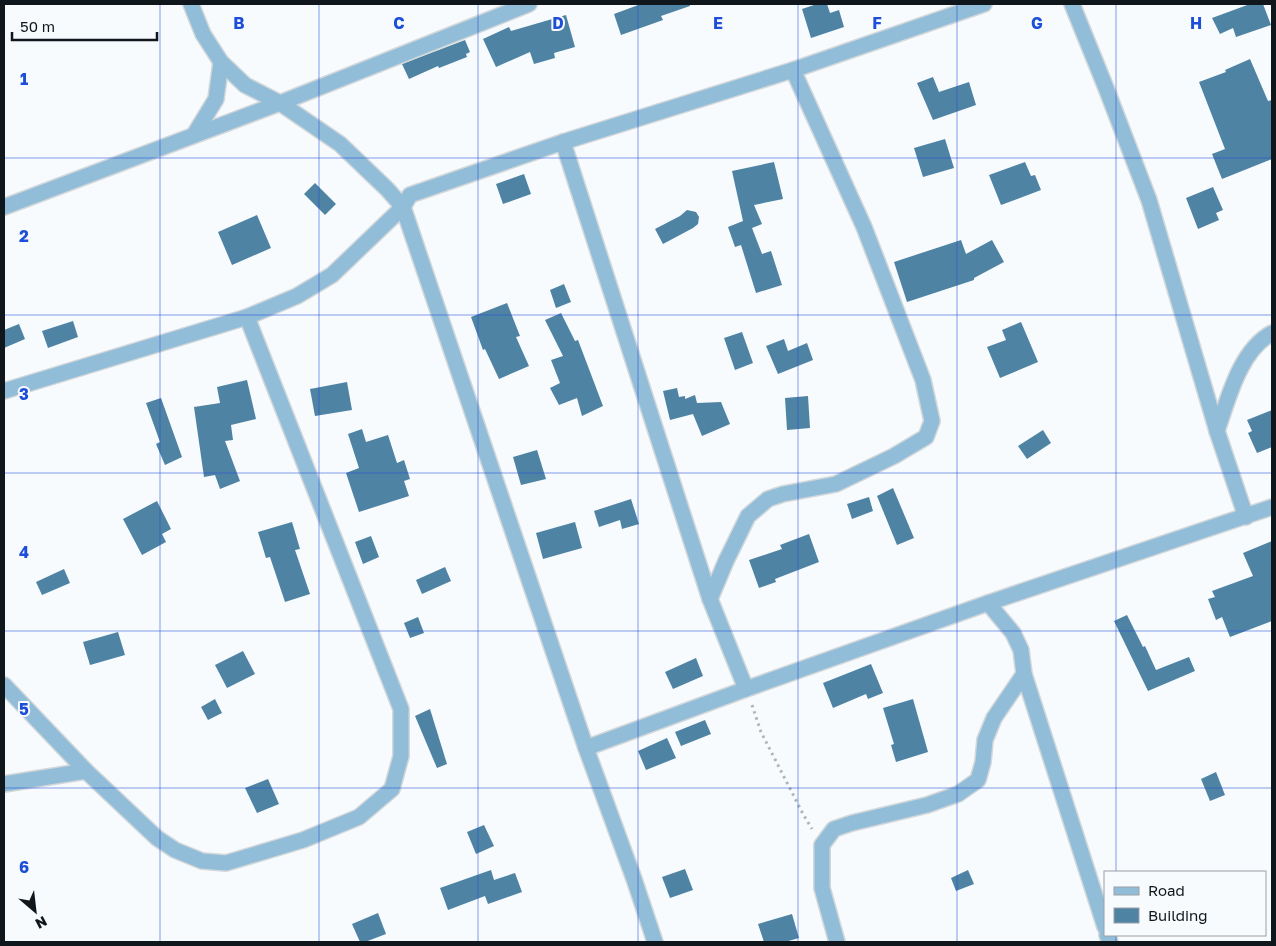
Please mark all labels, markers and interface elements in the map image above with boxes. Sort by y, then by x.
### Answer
scale bar [12,10,158,42]
text: B [233,13,245,33]
text: C [393,13,405,33]
text: D [552,13,564,33]
text: E [713,13,723,33]
text: F [872,13,882,33]
text: G [1031,13,1043,33]
text: H [1190,13,1202,33]
text: 50 m [20,17,55,35]
text: 1 [20,69,28,89]
text: 2 [19,226,29,246]
text: 3 [19,384,29,404]
text: 4 [19,542,29,562]
text: 5 [19,699,29,719]
text: 6 [19,857,29,877]
legend [1104,871,1266,936]
text: Road [1148,881,1185,899]
north arrow [10,886,60,936]
text: Building [1148,906,1208,924]
text: N [33,913,50,933]

